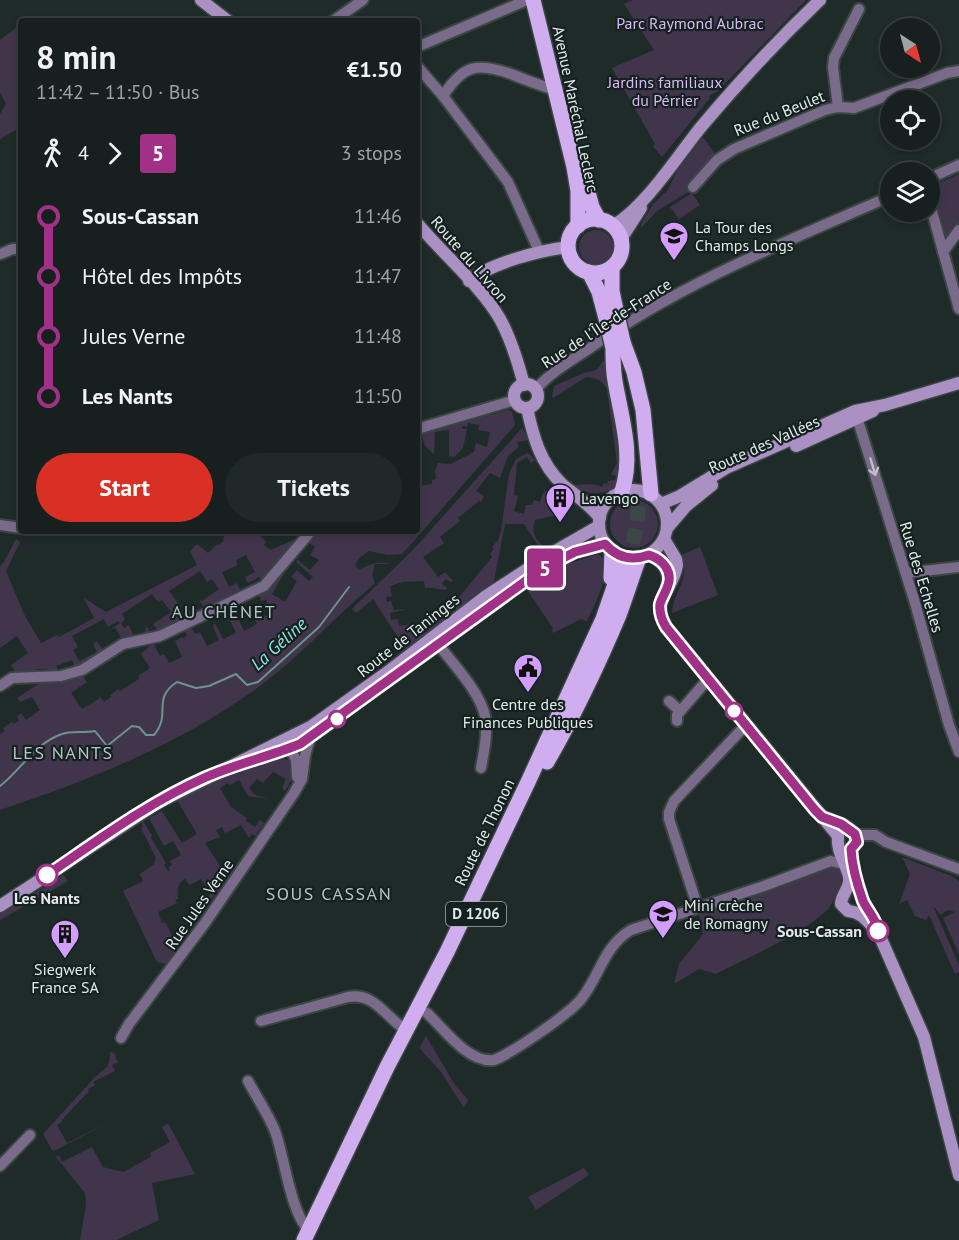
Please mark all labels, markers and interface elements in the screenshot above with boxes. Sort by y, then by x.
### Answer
park label: Parc Raymond Aubrac [616,13,764,33]
north arrow [880,18,940,78]
map controls [880,18,940,222]
street label: Avenue Maréchal Leclerc [549,24,603,194]
text: 8 min [36,35,117,78]
text: €1.50 [347,55,402,83]
park label: Jardins familiaux du Pérrier [607,72,722,110]
text: 11:42 – 11:50 · Bus [36,79,200,105]
street label: Rue du Beulet [731,85,828,140]
button: locate [880,90,940,150]
icon: walk [36,137,69,170]
icon: forward [98,137,131,170]
text: 4 [78,140,89,166]
text: 5 [152,140,164,167]
text: 3 stops [341,140,402,166]
button: layers [880,162,940,222]
text: Sous-Cassan [82,202,199,230]
text: 11:46 [354,203,402,229]
street label: Route du Livron [427,212,513,306]
place label: La Tour des Champs Longs [695,217,794,255]
school or university icon: La Tour des Champs Longs [658,220,690,262]
text: Hôtel des Impôts [82,262,242,290]
text: 11:47 [354,263,402,289]
street label: Rue de l'Île-de-France [537,274,675,372]
text: Jules Verne [82,322,185,350]
text: 11:48 [354,323,402,349]
text: Les Nants [82,382,173,410]
text: 11:50 [354,383,402,409]
street label: Route des Vallées [705,411,823,477]
button: Start [36,453,213,522]
button: Tickets [225,453,402,522]
one-way arrow [868,457,879,476]
building icon: Lavengo [544,482,576,524]
place label: Lavengo [581,488,638,508]
street label: Rue des Echelles [896,519,948,635]
line badge: 5 [526,548,564,588]
text: 5 [539,555,551,582]
street label: Route de Taninges [353,589,463,681]
district label: AU CHÊNET [172,600,276,623]
water label: La Géline [246,612,312,675]
public building icon: Centre des Finances Publiques [512,652,544,694]
place label: Centre des Finances Publiques [463,694,594,732]
unlabelled marker [725,702,743,720]
unlabelled marker [328,710,346,728]
district label: LES NANTS [12,741,114,764]
street label: Route de Thonon [449,775,519,889]
street label: Rue Jules Verne [161,855,237,953]
marker: Les Nants [36,864,58,886]
district label: SOUS CASSAN [266,882,392,905]
place label: Les Nants [14,888,80,908]
place label: Mini crèche de Romagny [684,895,769,933]
school or university icon: Mini crèche de Romagny [647,898,679,940]
road number: D 1206 [446,902,506,926]
building icon: Siegwerk France SA [49,918,81,960]
marker: Sous-Cassan [867,920,889,942]
place label: Sous-Cassan [777,921,862,941]
place label: Siegwerk France SA [31,959,99,997]

